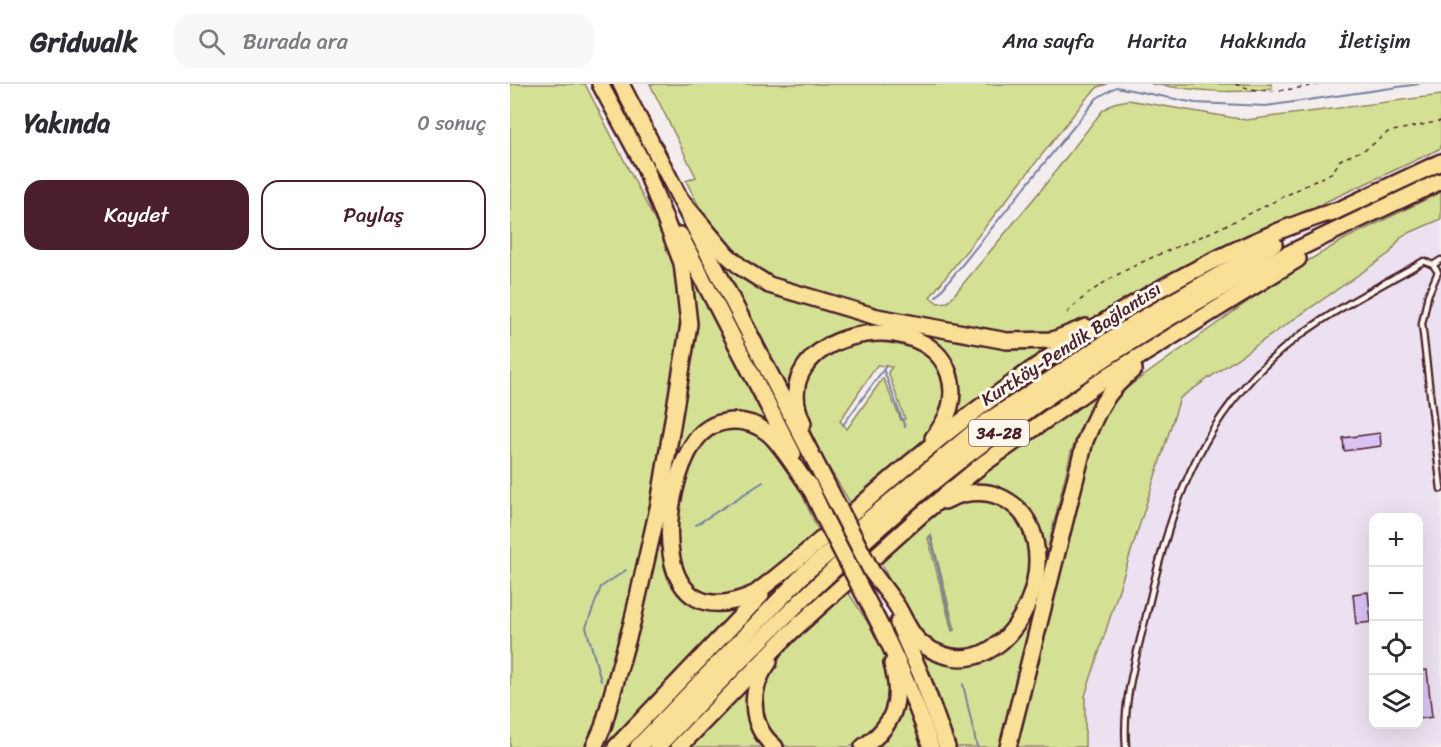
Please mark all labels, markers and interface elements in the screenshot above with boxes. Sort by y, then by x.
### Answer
search box [174,14,594,68]
text: Gridwalk [30,17,138,66]
text: Burada ara [243,22,348,61]
text: Ana sayfa [1002,22,1094,60]
text: Harita [1127,22,1187,60]
text: Hakkında [1220,22,1306,60]
text: İletişim [1339,22,1411,60]
icon: search [195,25,228,58]
text: Yakında [24,100,110,146]
text: 0 sonuç [417,106,486,141]
button: Kaydet [24,180,249,250]
button: Paylaş [261,180,486,250]
street label: Kurtköy-Pendik Bağlantısı [974,273,1168,415]
road number: 34-28 [969,420,1029,446]
map controls [1369,513,1423,729]
button: + [1369,513,1423,567]
button: − [1369,567,1423,621]
button: locate [1369,621,1423,675]
button: layers [1369,675,1423,729]

